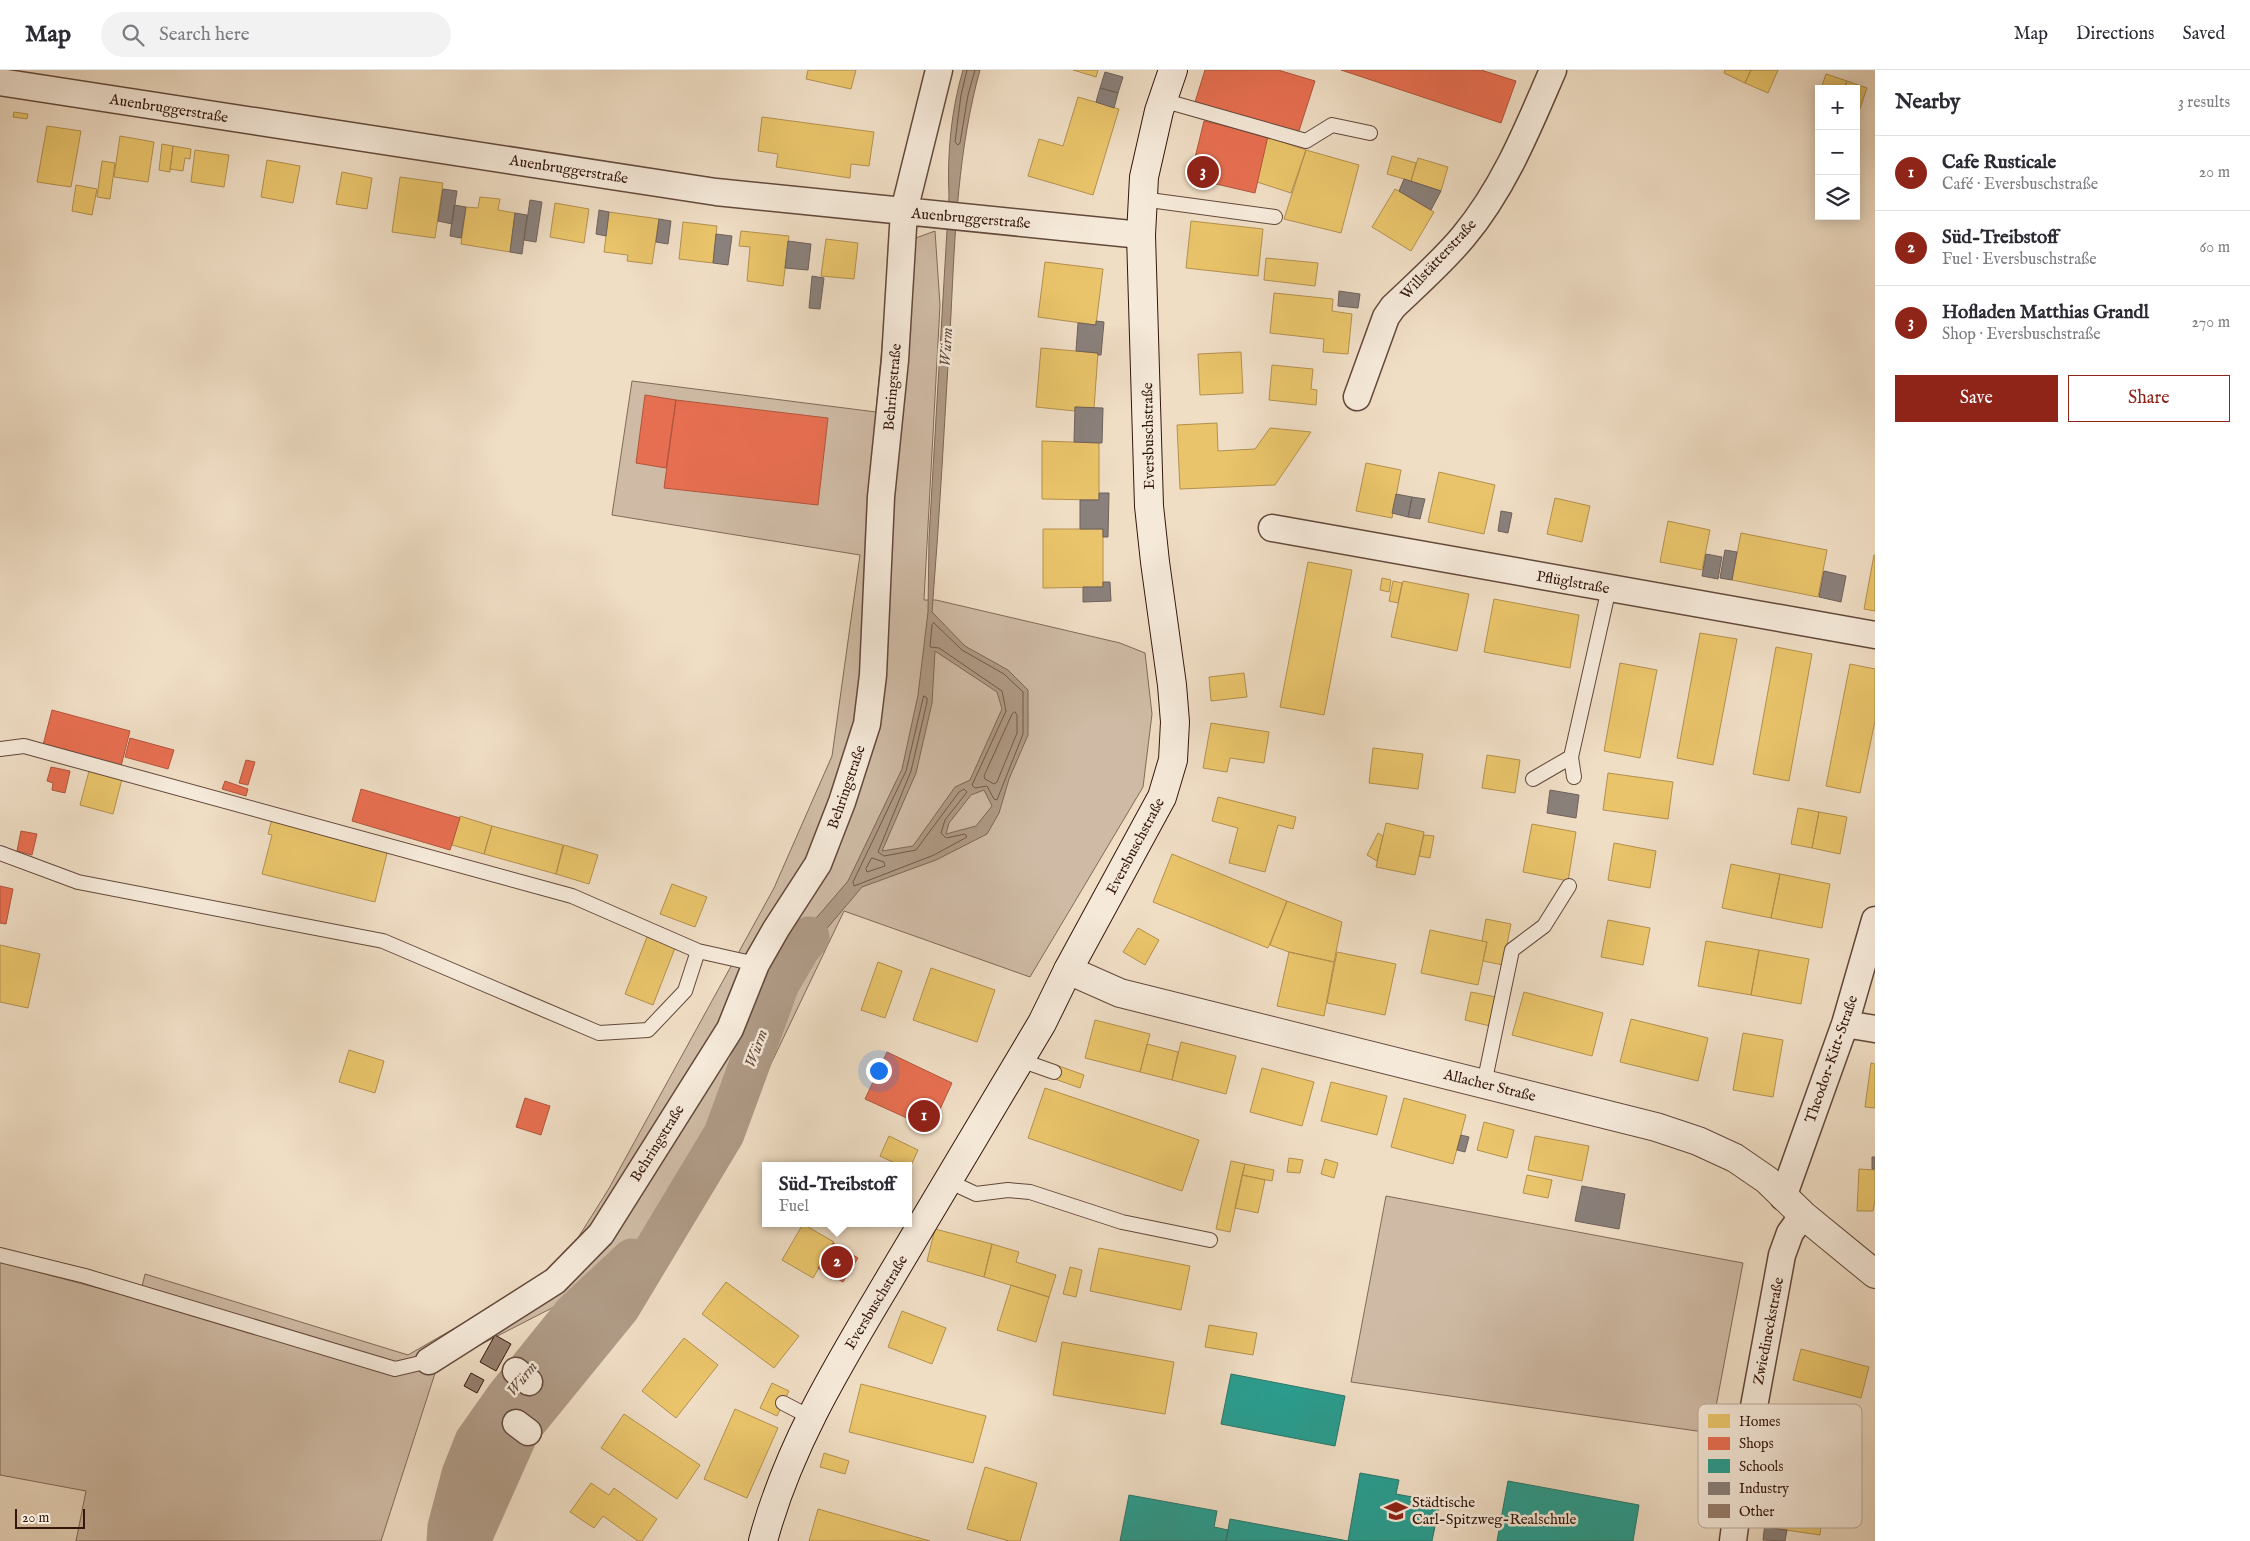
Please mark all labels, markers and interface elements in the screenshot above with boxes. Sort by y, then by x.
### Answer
search box [101,12,451,57]
text: Map [25,19,71,50]
icon: search [119,21,147,49]
text: Search here [159,23,250,47]
text: Map [2014,23,2048,46]
text: Directions [2076,23,2154,46]
text: Saved [2182,23,2225,46]
map controls [1815,85,1860,220]
button: + [1815,85,1860,130]
text: Nearby [1895,89,1960,116]
street label: Auenbruggerstraße [107,90,230,127]
text: 3 results [2178,93,2230,113]
button: − [1815,130,1860,175]
street label: Auenbruggerstraße [507,151,630,188]
text: Cafe Rusticale [1942,151,2056,175]
pin: 3 [1187,153,1219,191]
text: 1 [1908,163,1914,183]
text: 20 m [2199,163,2230,183]
button: layers [1815,175,1860,220]
text: Café · Eversbuschstraße [1942,175,2098,195]
street label: Auenbruggerstraße [910,204,1032,233]
street label: Willstätterstraße [1396,215,1481,304]
text: Süd-Treibstoff [1942,226,2059,250]
text: 2 [1907,238,1915,258]
text: 60 m [2200,238,2230,258]
text: Fuel · Eversbuschstraße [1942,250,2097,270]
text: Hofladen Matthias Grandl [1942,301,2149,325]
text: 3 [1908,313,1914,333]
text: 270 m [2191,313,2230,333]
text: Shop · Eversbuschstraße [1942,325,2101,345]
water label: Würm [936,327,958,367]
street label: Behringstraße [879,343,906,431]
button: Save [1895,375,2058,422]
button: Share [2068,375,2230,422]
street label: Eversbuschstraße [1138,382,1159,490]
street label: Pflüglstraße [1535,567,1611,598]
street label: Behringstraße [823,743,870,832]
street label: Eversbuschstraße [1102,794,1169,898]
street label: Theodor-Kitt-Straße [1801,993,1862,1126]
water label: Würm [741,1027,773,1070]
your location [866,1058,892,1084]
street label: Allacher Straße [1441,1065,1538,1106]
pin: 1 [908,1097,940,1135]
street label: Behringstraße [626,1101,689,1185]
popup [762,1162,912,1227]
text: Süd-Treibstoff [779,1173,895,1197]
text: Fuel [779,1197,809,1217]
pin: 2 [821,1243,853,1281]
street label: Eversbuschstraße [841,1251,912,1353]
street label: Zwiedineckstraße [1749,1276,1788,1387]
water label: Würm [503,1358,542,1401]
legend [1698,1404,1862,1528]
text: Homes [1739,1413,1781,1431]
text: Shops [1739,1435,1774,1453]
text: Schools [1739,1458,1783,1476]
text: Industry [1739,1480,1789,1498]
place label: Städtische Carl-Spitzweg-Realschule [1412,1493,1577,1529]
school or university icon: Städtische Carl-Spitzweg-Realschule [1383,1498,1409,1524]
text: Other [1739,1503,1774,1521]
scale bar [15,1506,85,1529]
text: 20 m [22,1509,49,1527]

